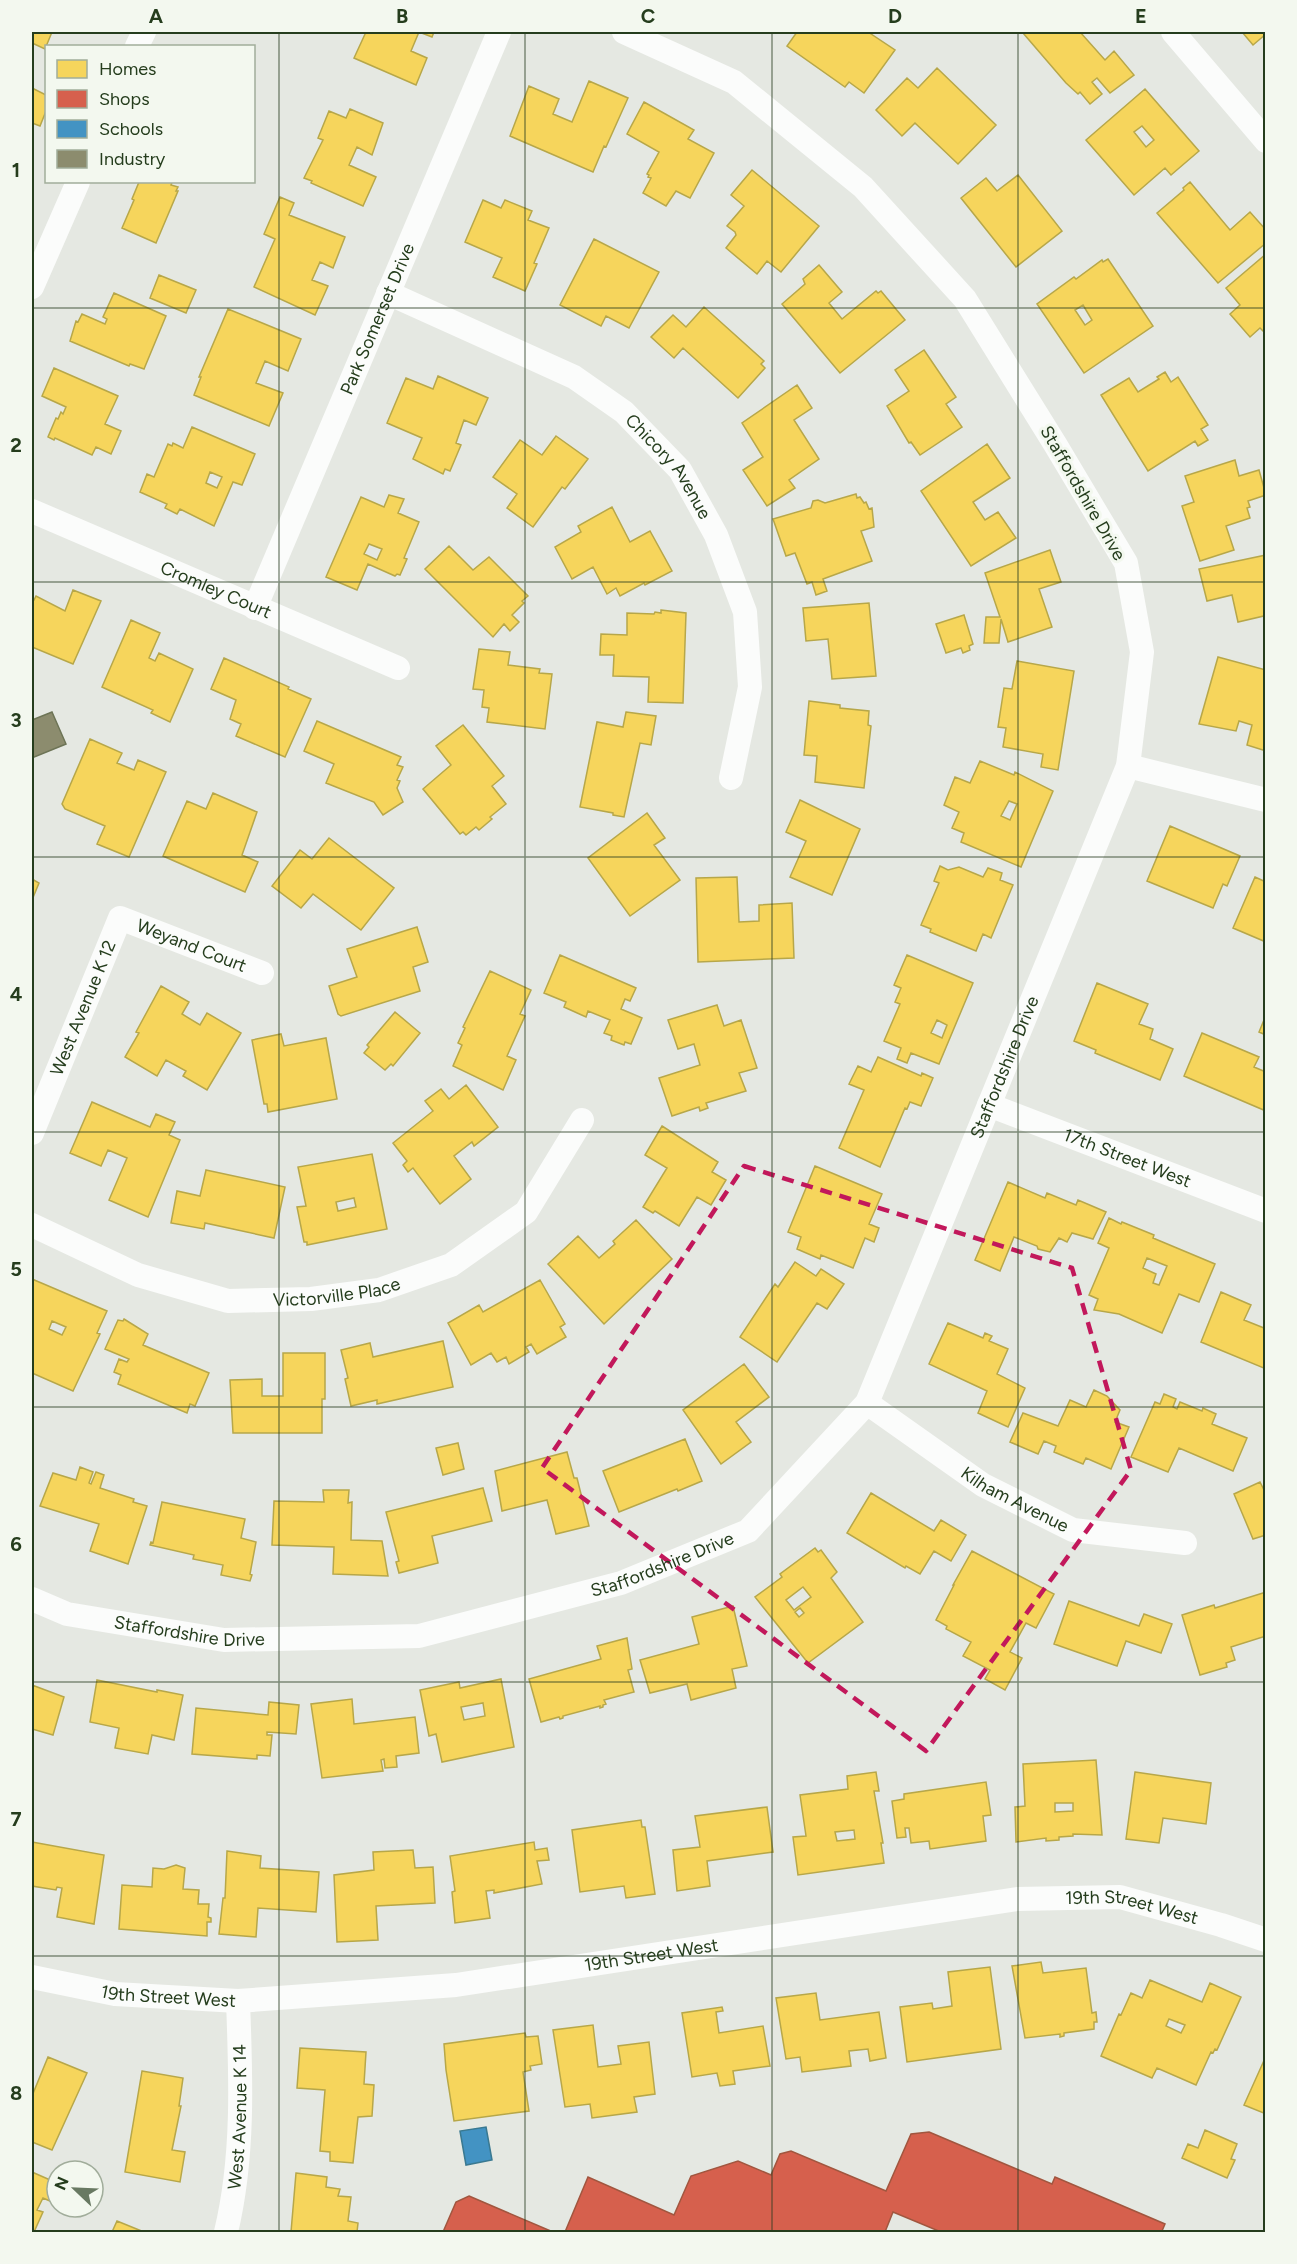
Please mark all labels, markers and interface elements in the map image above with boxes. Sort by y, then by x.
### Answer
text: A [149,4,164,28]
text: B [396,4,408,28]
text: C [641,4,655,28]
text: D [888,4,902,28]
text: E [1135,4,1147,28]
legend [45,45,255,183]
text: Homes [99,58,157,80]
text: Shops [99,88,150,110]
text: Schools [99,118,163,140]
text: Industry [99,148,166,170]
text: 1 [12,158,20,182]
street label: Park Somerset Drive [336,240,419,398]
street label: Chicory Avenue [621,409,716,523]
street label: Staffordshire Drive [1036,422,1131,564]
text: 2 [10,433,22,457]
street label: Cromley Court [157,556,275,623]
text: 3 [10,708,22,732]
street label: Weyand Court [133,914,250,977]
street label: West Avenue K 12 [46,937,121,1079]
text: 4 [10,982,23,1006]
street label: Staffordshire Drive [966,993,1044,1142]
street label: 17th Street West [1060,1124,1194,1192]
text: 5 [10,1257,22,1281]
street label: Victorville Place [272,1272,403,1311]
street label: Kilham Avenue [957,1462,1073,1537]
street label: Staffordshire Drive [588,1527,737,1602]
text: 6 [10,1532,22,1556]
street label: Staffordshire Drive [112,1611,265,1651]
text: 7 [10,1807,22,1831]
street label: 19th Street West [1065,1886,1201,1929]
street label: 19th Street West [583,1934,720,1976]
street label: 19th Street West [99,1980,237,2012]
street label: West Avenue K 14 [223,2044,251,2191]
text: 8 [10,2081,22,2105]
north arrow [45,2159,105,2219]
text: N [50,2174,73,2193]

